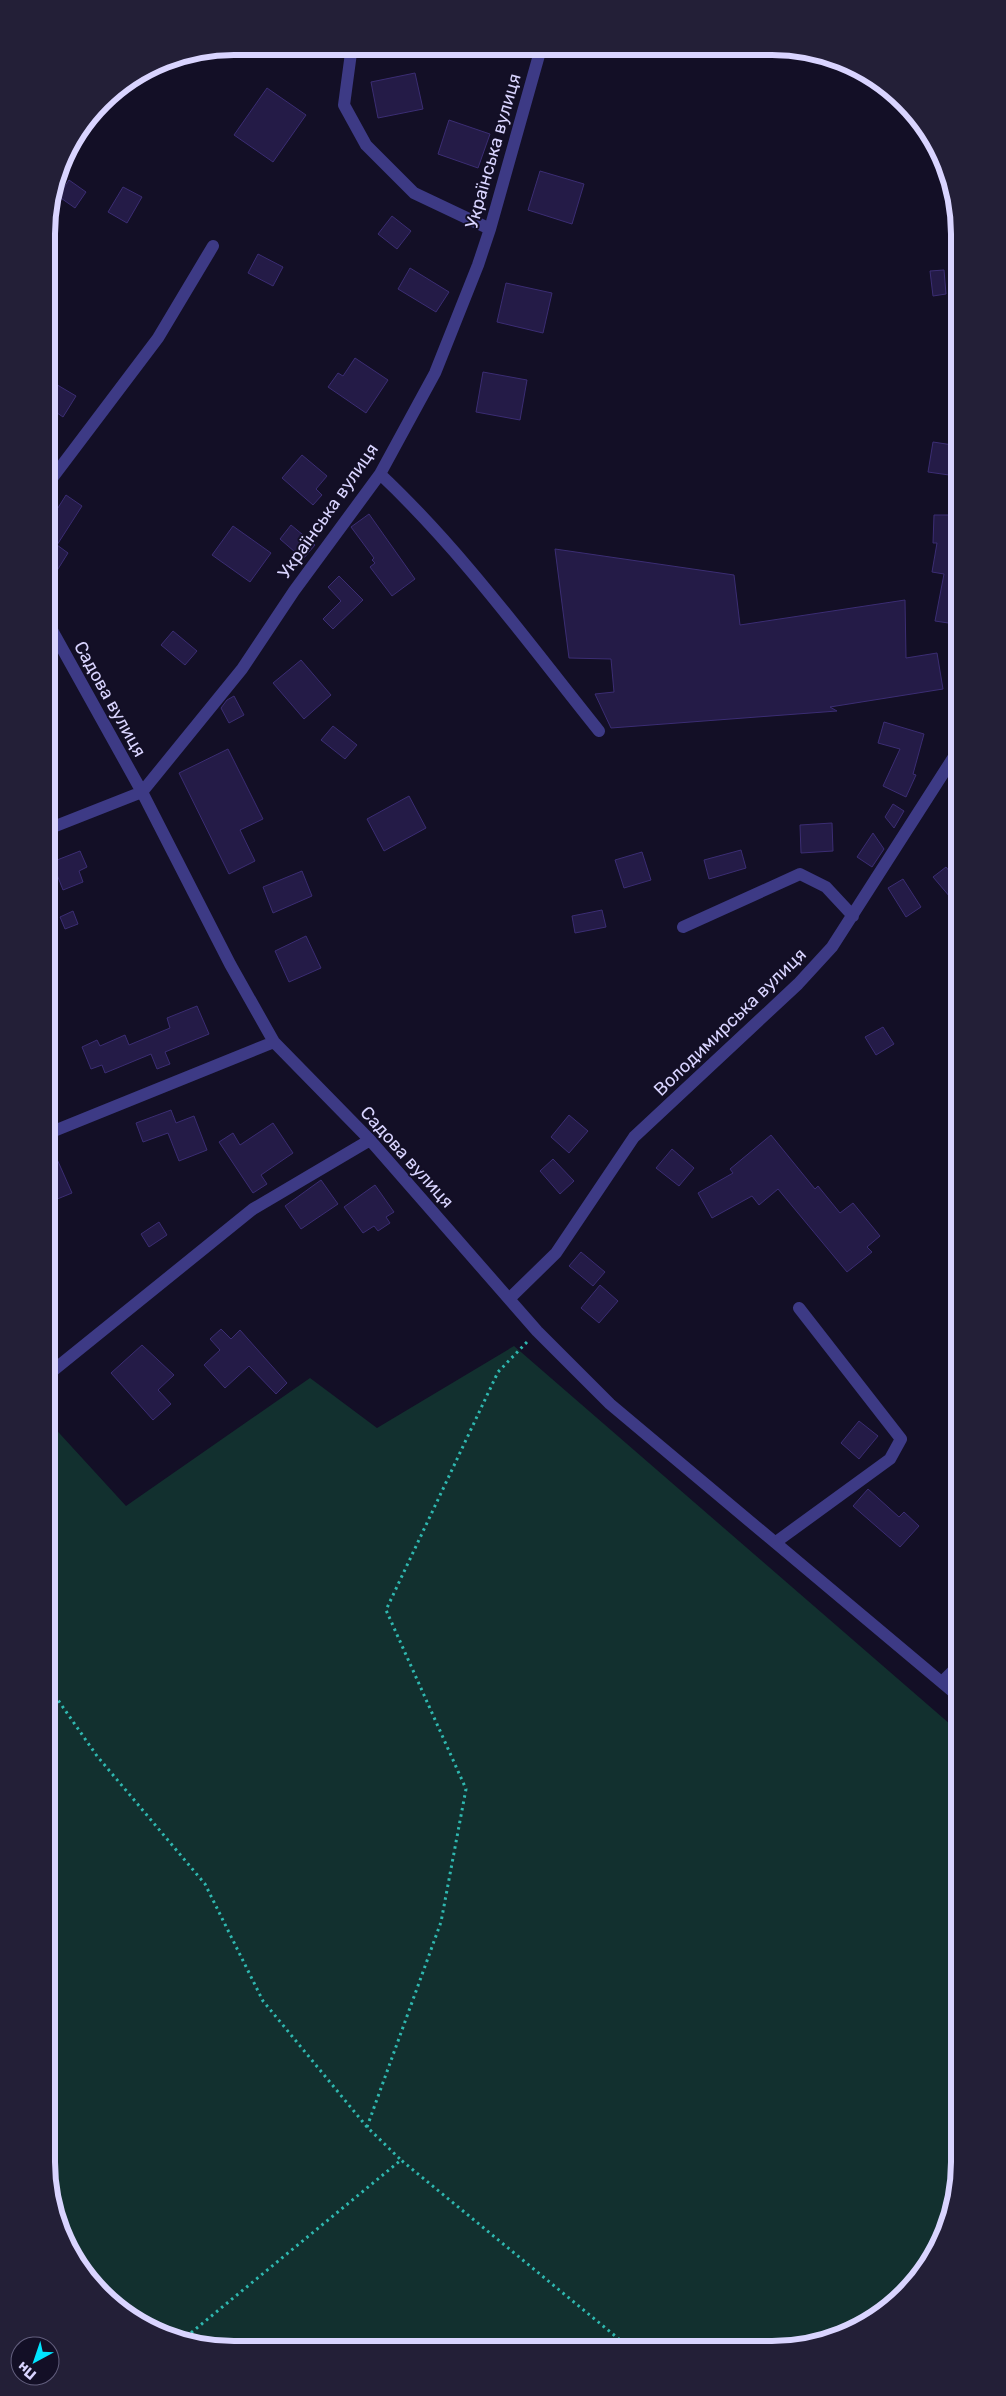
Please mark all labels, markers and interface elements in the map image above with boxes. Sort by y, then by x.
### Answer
street label: Українська вулиця [460,71,526,231]
street label: Українська вулиця [273,439,383,583]
street label: Садова вулиця [69,637,151,761]
street label: Володимирська вулиця [649,943,811,1101]
street label: Садова вулиця [356,1102,458,1212]
north arrow [10,2336,60,2386]
text: Пн [14,2358,40,2383]

